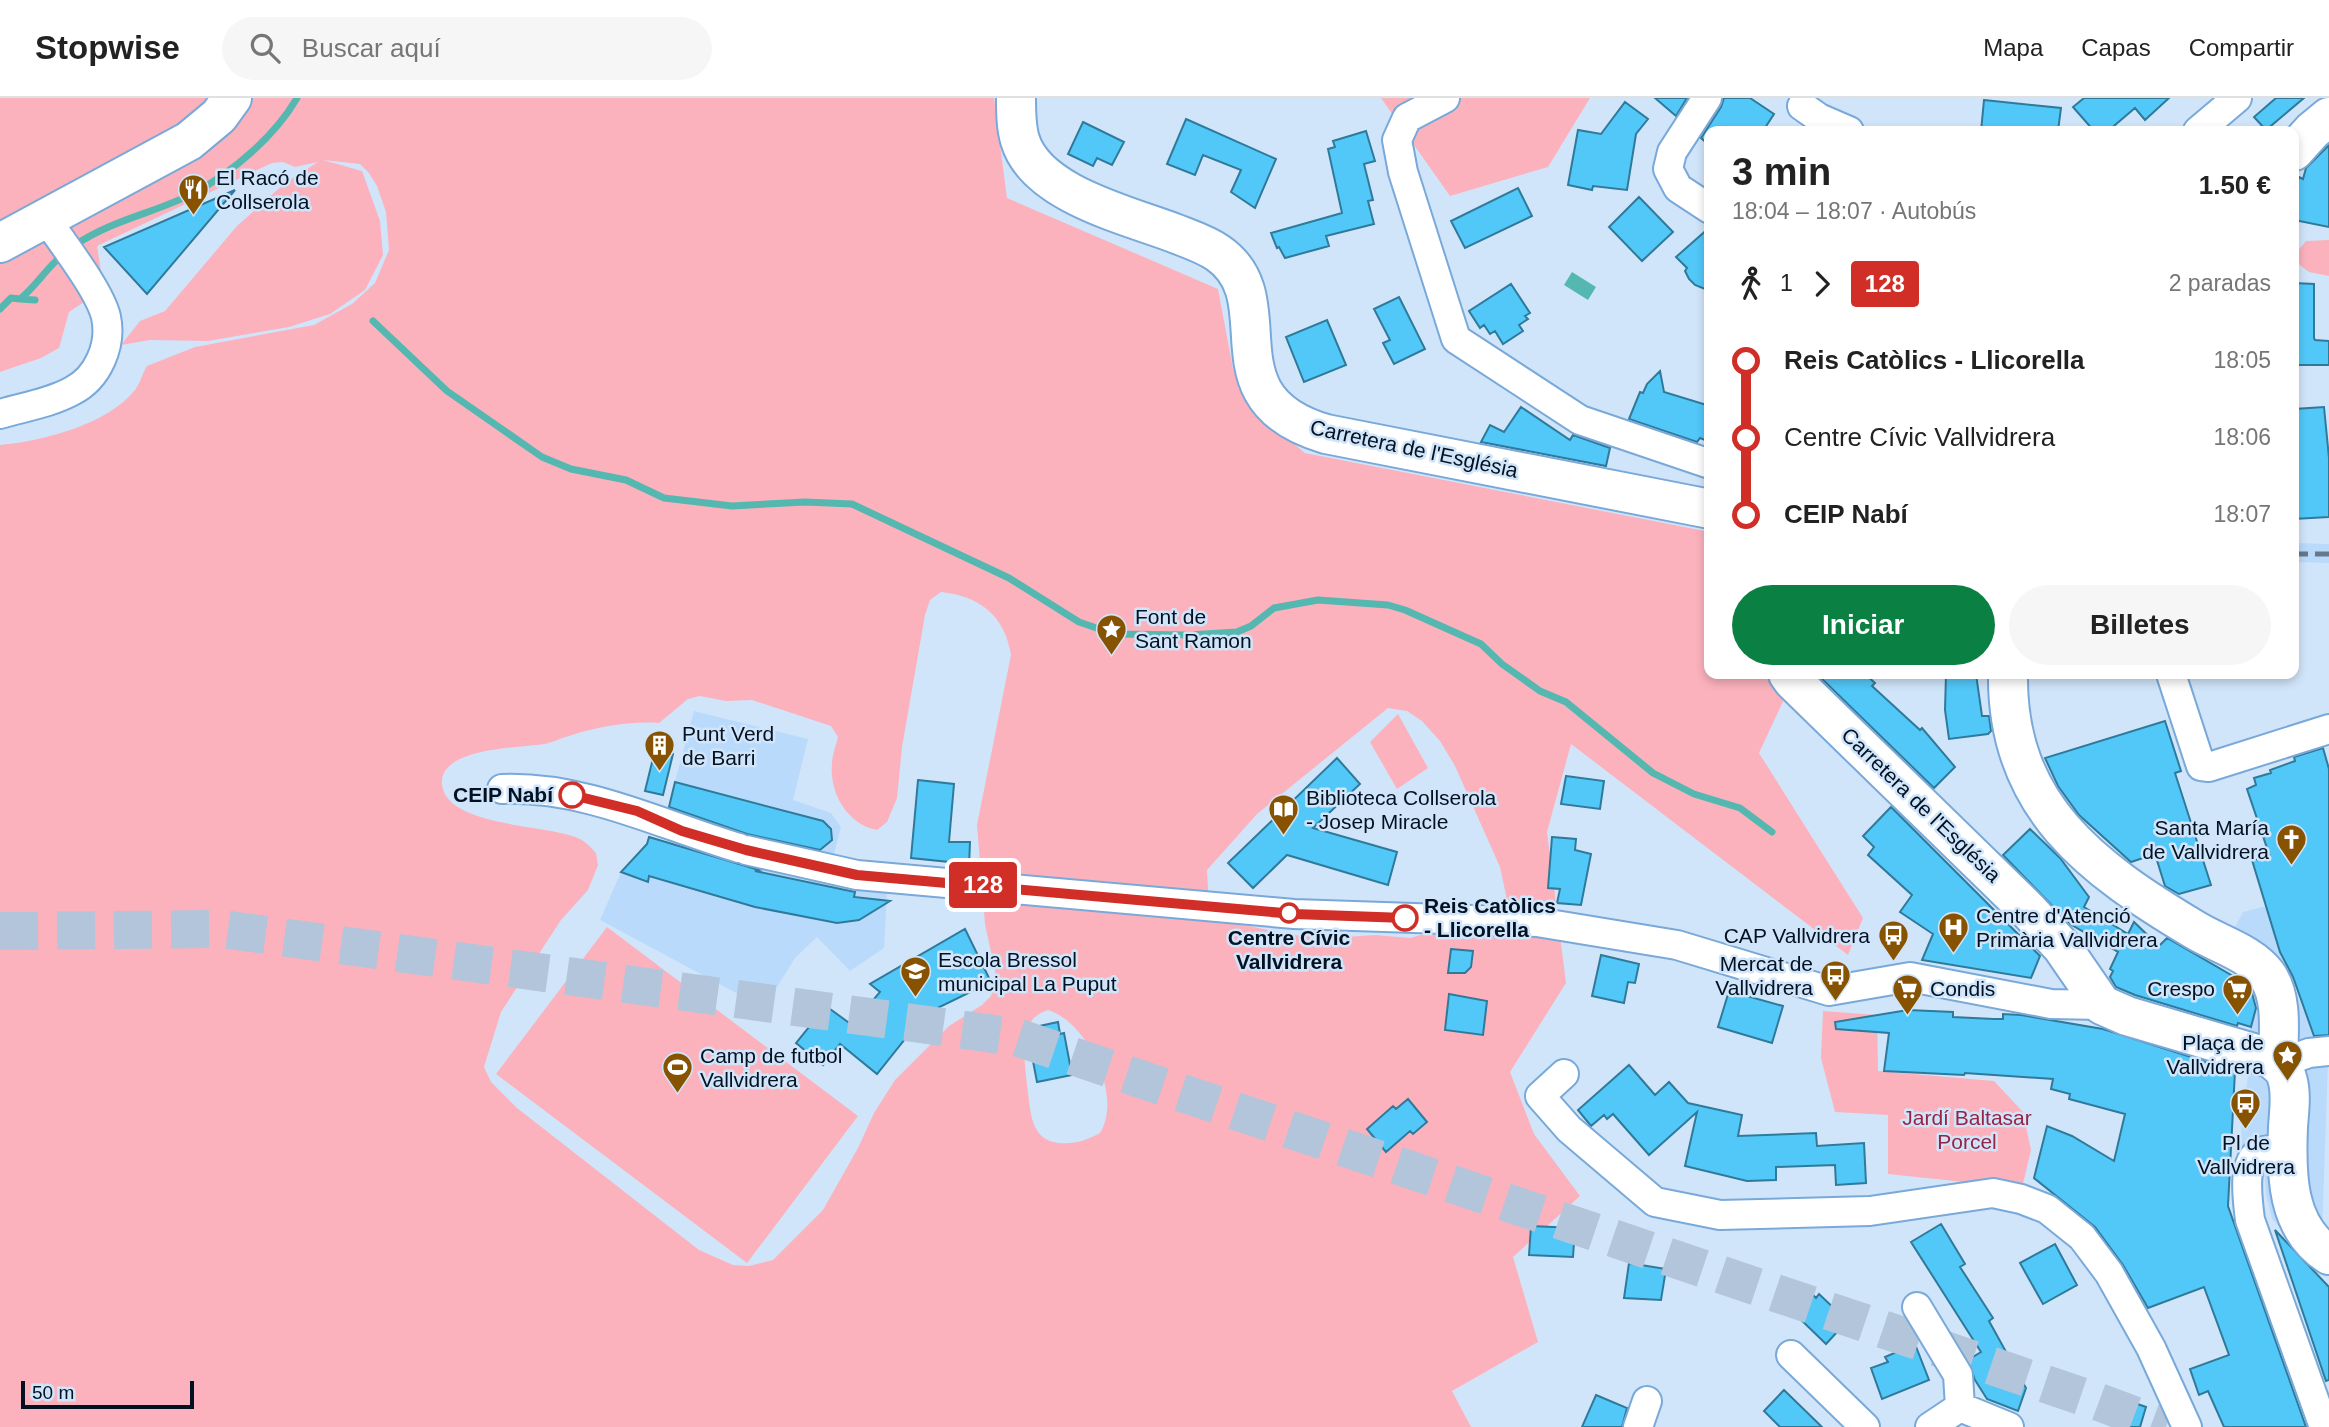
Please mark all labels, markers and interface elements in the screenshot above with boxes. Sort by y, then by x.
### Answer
search box [222,17,712,80]
text: Stopwise [35,29,180,66]
icon: search [246,29,284,67]
text: Buscar aquí [302,33,441,63]
text: Mapa [1983,34,2043,61]
text: Capas [2081,34,2151,61]
text: Compartir [2189,34,2294,61]
text: 3 min [1732,151,1831,193]
place label: El Racó de Collserola [216,166,319,213]
text: 1.50 € [2199,170,2271,200]
restaurant icon: El Racó de Collserola [176,173,210,217]
text: 18:04 – 18:07 · Autobús [1732,198,1976,224]
icon: walk [1732,265,1770,303]
icon: forward [1803,265,1841,303]
text: 1 [1780,270,1793,296]
text: 128 [1865,270,1905,297]
text: 2 paradas [2169,270,2271,296]
text: Reis Catòlics - Llicorella [1784,345,2085,375]
text: 18:05 [2213,347,2271,373]
street label: Carretera de l'Església [1308,415,1520,482]
text: Centre Cívic Vallvidrera [1784,422,2055,452]
text: 18:06 [2213,424,2271,450]
text: CEIP Nabí [1784,499,1908,529]
text: 18:07 [2213,501,2271,527]
button: Iniciar [1732,585,1995,665]
button: Billetes [2009,585,2271,665]
place label: Font de Sant Ramon [1135,605,1252,652]
place icon: Font de Sant Ramon [1095,612,1129,656]
place label: Punt Verd de Barri [682,722,774,769]
street label: Carretera de l'Església [1837,723,2006,887]
building icon: Punt Verd de Barri [642,729,676,773]
marker: CEIP Nabí [559,782,585,808]
place label: CEIP Nabí [453,783,554,806]
place label: Biblioteca Collserola - Josep Miracle [1306,786,1497,833]
library icon: Biblioteca Collserola - Josep Miracle [1266,793,1300,837]
place label: Santa María de Vallvidrera [2142,816,2269,863]
church icon: Santa María de Vallvidrera [2275,823,2309,867]
line badge: 128 [943,862,1023,908]
text: 128 [963,871,1003,898]
place label: Reis Catòlics - Llicorella [1424,894,1556,941]
marker: Centre Cívic Vallvidrera [1279,903,1299,923]
place label: Centre d'Atenció Primària Vallvidrera [1976,904,2158,951]
marker: Reis Catòlics - Llicorella [1392,905,1418,931]
hospital icon: Centre d'Atenció Primària Vallvidrera [1936,911,1970,955]
bus stop icon: CAP Vallvidrera [1876,919,1910,963]
place label: CAP Vallvidrera [1724,924,1870,947]
place label: Centre Cívic Vallvidrera [1228,926,1351,973]
place label: Escola Bressol municipal La Puput [938,948,1117,995]
place label: Mercat de Vallvidrera [1715,952,1813,999]
school or university icon: Escola Bressol municipal La Puput [898,955,932,999]
bus stop icon: Mercat de Vallvidrera [1819,959,1853,1003]
supermarket icon: Condis [1890,972,1924,1016]
supermarket icon: Crespo [2221,972,2255,1016]
place label: Condis [1930,977,1995,1000]
place label: Crespo [2147,977,2215,1000]
place label: Plaça de Vallvidrera [2166,1031,2264,1078]
place icon: Plaça de Vallvidrera [2270,1038,2304,1082]
place label: Camp de futbol Vallvidrera [700,1044,842,1091]
sports icon: Camp de futbol Vallvidrera [660,1051,694,1095]
bus stop icon: Pl de Vallvidrera [2229,1086,2263,1130]
park label: Jardí Baltasar Porcel [1902,1106,2032,1153]
place label: Pl de Vallvidrera [2197,1131,2295,1178]
scale bar [21,1378,194,1410]
text: 50 m [32,1382,74,1403]

